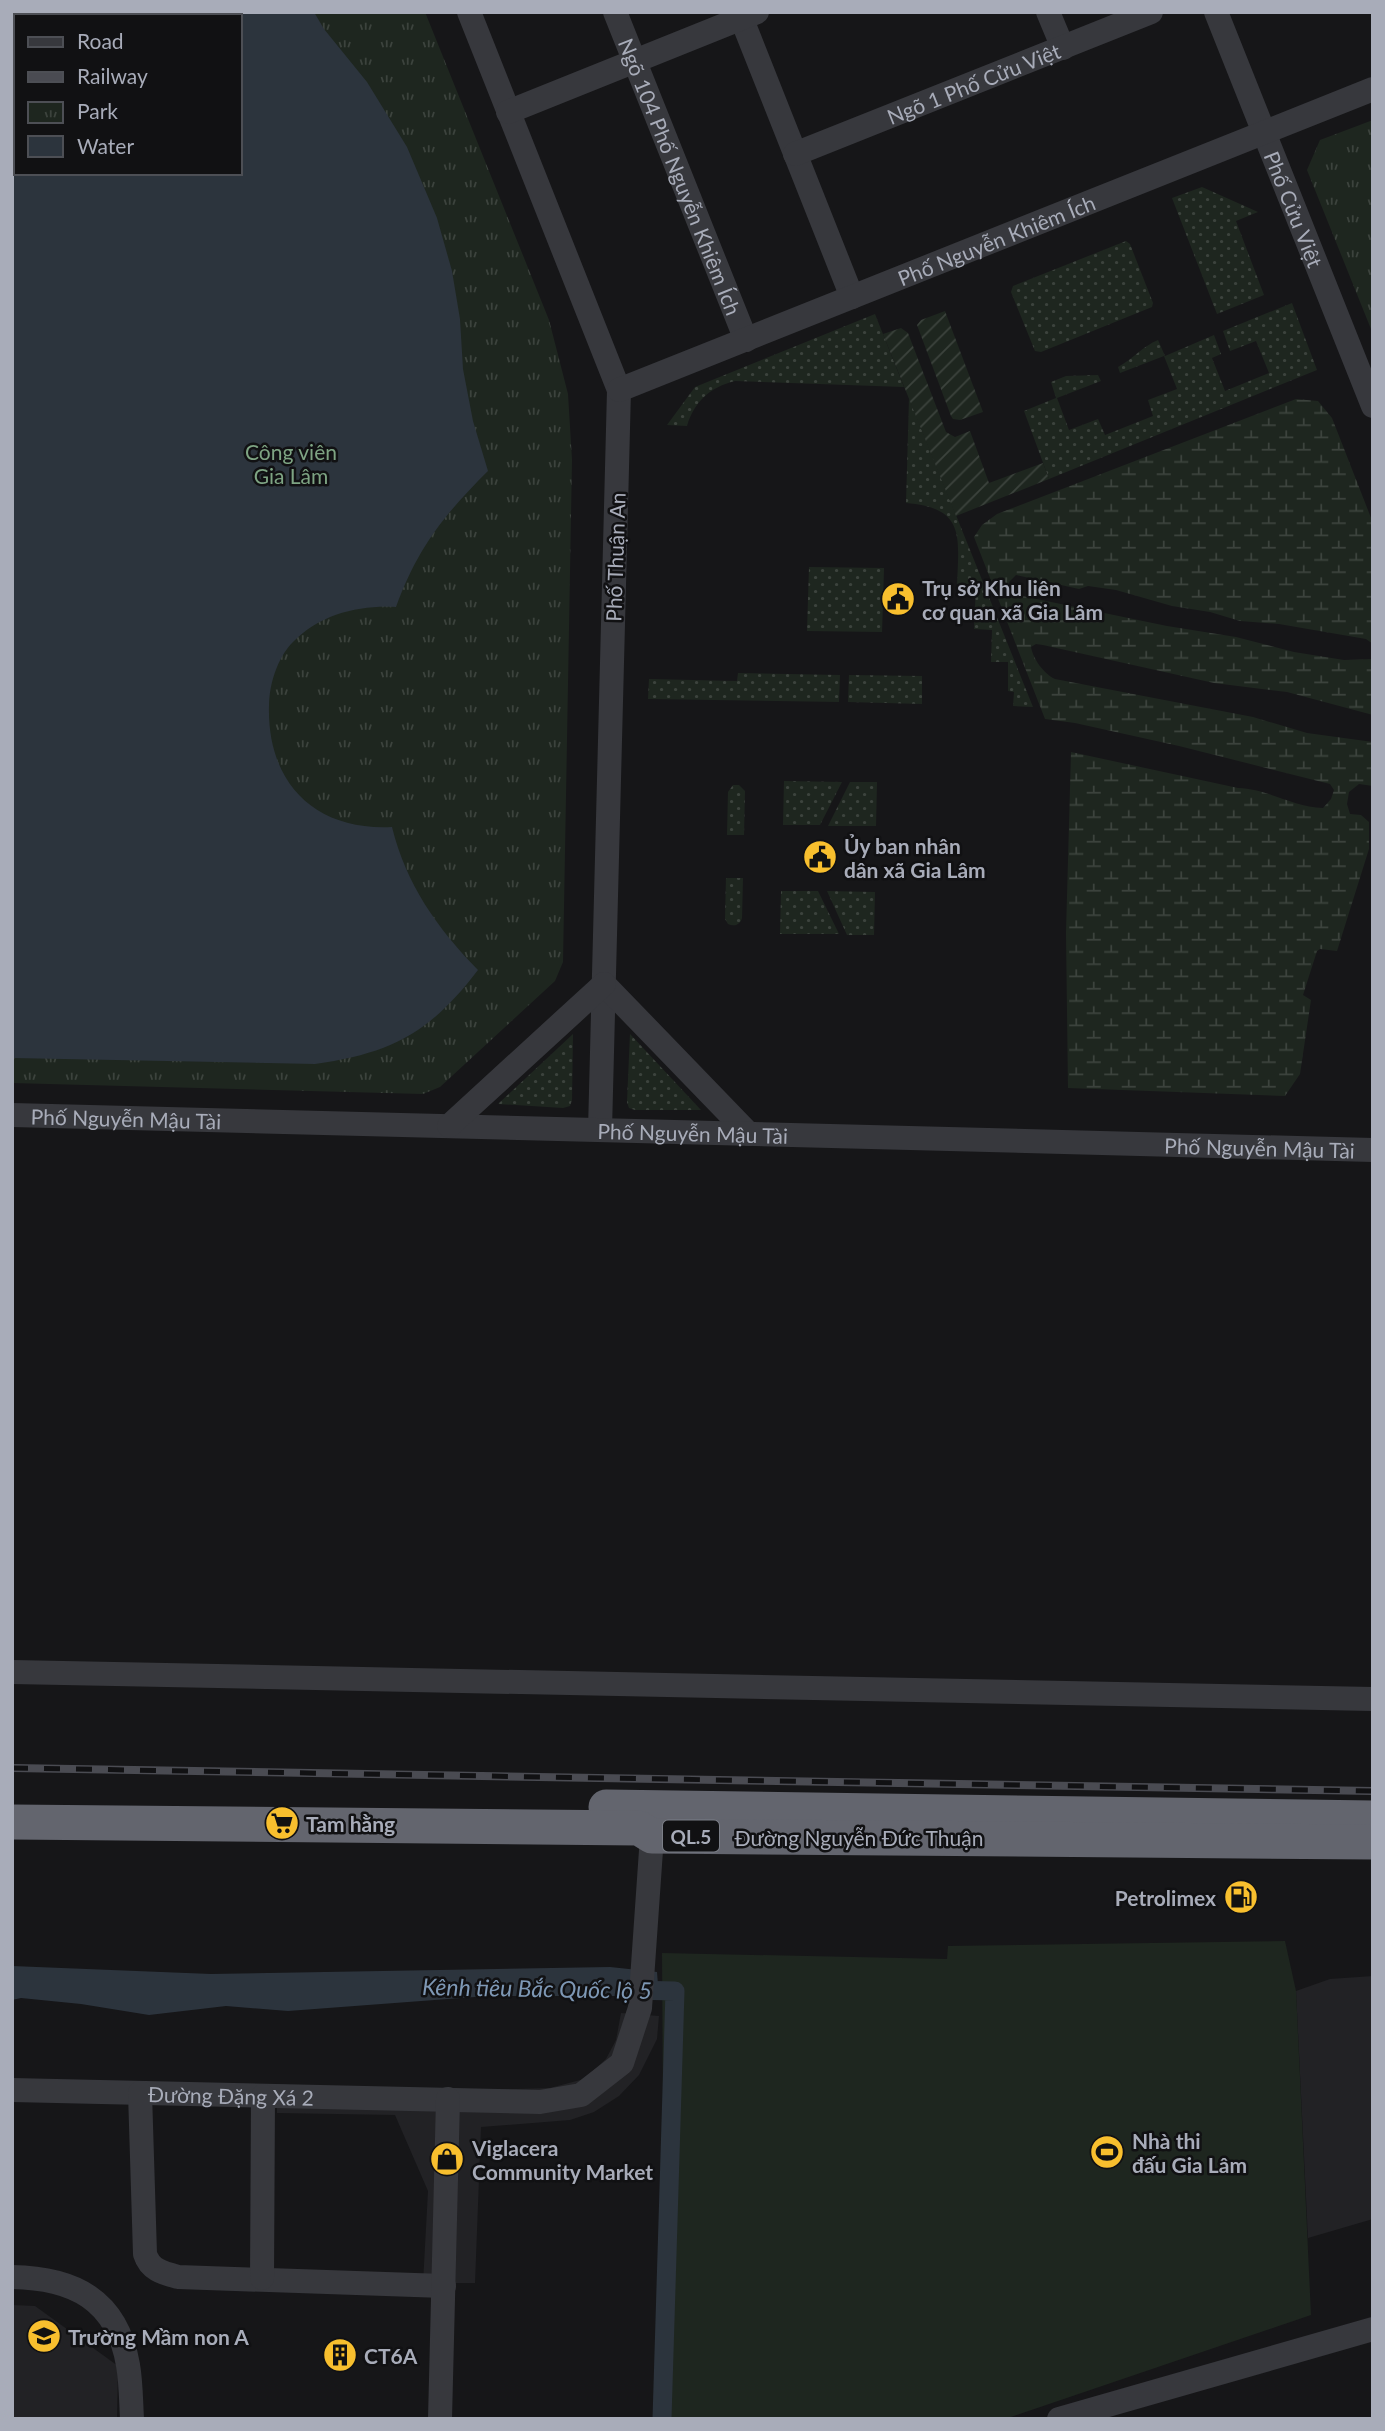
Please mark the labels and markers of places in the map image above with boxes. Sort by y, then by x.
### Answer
place label: Trụ sở Khu liên cơ quan xã Gia Lâm [922,575,1103,624]
public building icon: Trụ sở Khu liên cơ quan xã Gia Lâm [879,580,917,618]
place label: Ủy ban nhân dân xã Gia Lâm [844,833,986,882]
public building icon: Ủy ban nhân dân xã Gia Lâm [801,838,839,876]
supermarket icon: Tam hằng [263,1804,301,1842]
place label: Tam hằng [306,1811,395,1836]
fuel station icon: Petrolimex [1222,1878,1260,1916]
place label: Petrolimex [1115,1885,1216,1910]
place label: Nhà thi đấu Gia Lâm [1132,2128,1247,2177]
sports icon: Nhà thi đấu Gia Lâm [1088,2133,1126,2171]
place label: Viglacera Community Market [471,2135,653,2184]
shop icon: Viglacera Community Market [428,2140,466,2178]
school or university icon: Trường Mầm non A [25,2317,63,2355]
place label: Trường Mầm non A [68,2324,249,2349]
building icon: CT6A [321,2336,359,2374]
place label: CT6A [364,2343,418,2368]

